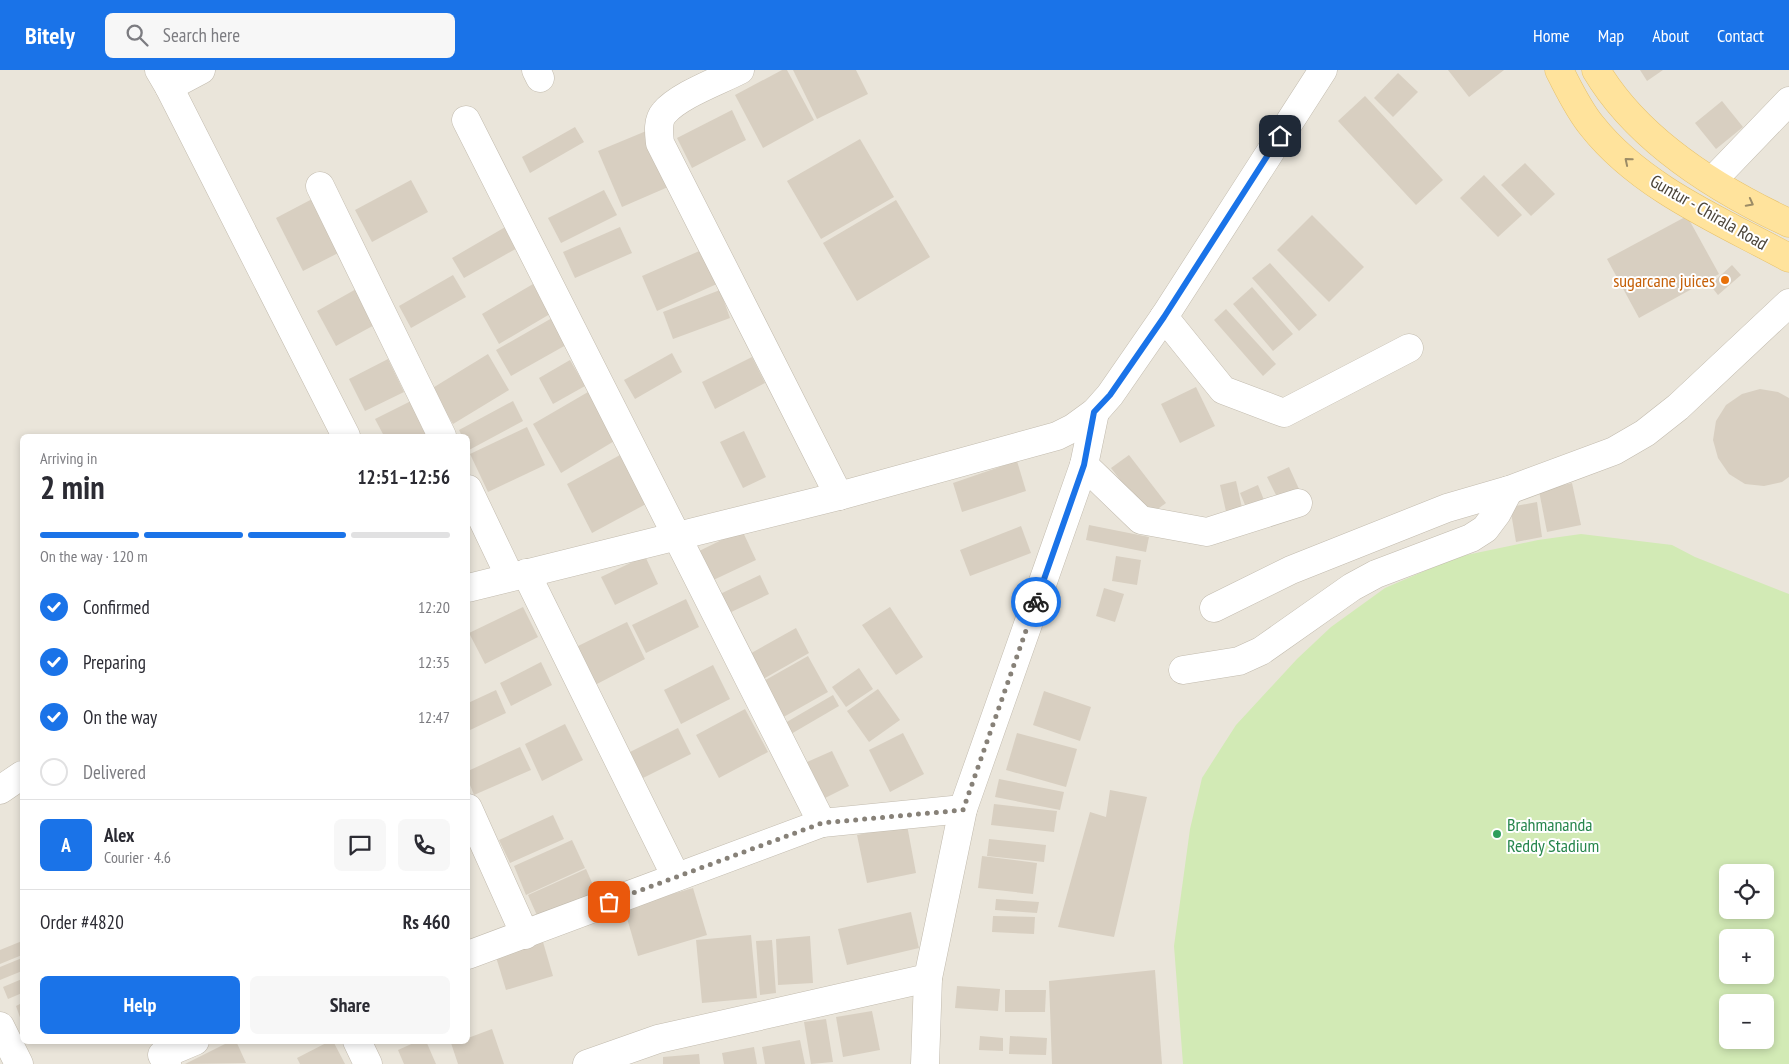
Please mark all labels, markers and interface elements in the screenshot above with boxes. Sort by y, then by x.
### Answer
search box [105,13,455,58]
text: Bitely [25,20,75,51]
icon: search [123,21,151,49]
text: Search here [163,23,240,47]
text: Home [1533,24,1570,47]
text: Map [1598,24,1624,47]
text: About [1652,24,1689,47]
text: Contact [1717,24,1764,47]
pin [1259,115,1301,157]
icon: home [1266,122,1294,150]
one-way arrow [1625,158,1634,167]
street label: Guntur - Chirala Road [1646,169,1772,255]
one-way arrow [1745,197,1754,207]
place label: sugarcane juices [1613,269,1715,292]
marker: sugarcane juices [1719,274,1731,286]
text: Arriving in [40,448,97,468]
text: 12:51–12:56 [357,465,450,489]
text: 2 min [40,466,105,508]
text: On the way · 120 m [40,546,148,566]
courier [1011,577,1061,627]
icon: bike [1022,588,1050,616]
icon: check [40,593,68,621]
text: Confirmed [83,595,150,619]
text: 12:20 [418,597,450,617]
icon: check [40,648,68,676]
text: Preparing [83,650,146,674]
text: 12:35 [418,652,450,672]
icon: check [40,703,68,731]
text: On the way [83,705,157,729]
text: 12:47 [418,707,450,727]
text: Delivered [83,760,146,784]
place label: Brahmananda Reddy Stadium [1507,813,1599,857]
button: chat [334,819,386,871]
button: phone [398,819,450,871]
text: Alex [104,823,134,847]
marker: Brahmananda Reddy Stadium [1491,828,1503,840]
text: A [61,833,71,857]
text: Courier · 4.6 [104,847,171,867]
map controls [1719,864,1774,1049]
button: locate [1719,864,1774,919]
pin [588,881,630,923]
icon: bag [595,888,623,916]
text: Order #4820 [40,910,124,934]
text: Rs 460 [403,910,450,934]
button: + [1719,929,1774,984]
button: Help [40,976,240,1034]
button: Share [250,976,450,1034]
button: − [1719,994,1774,1049]

